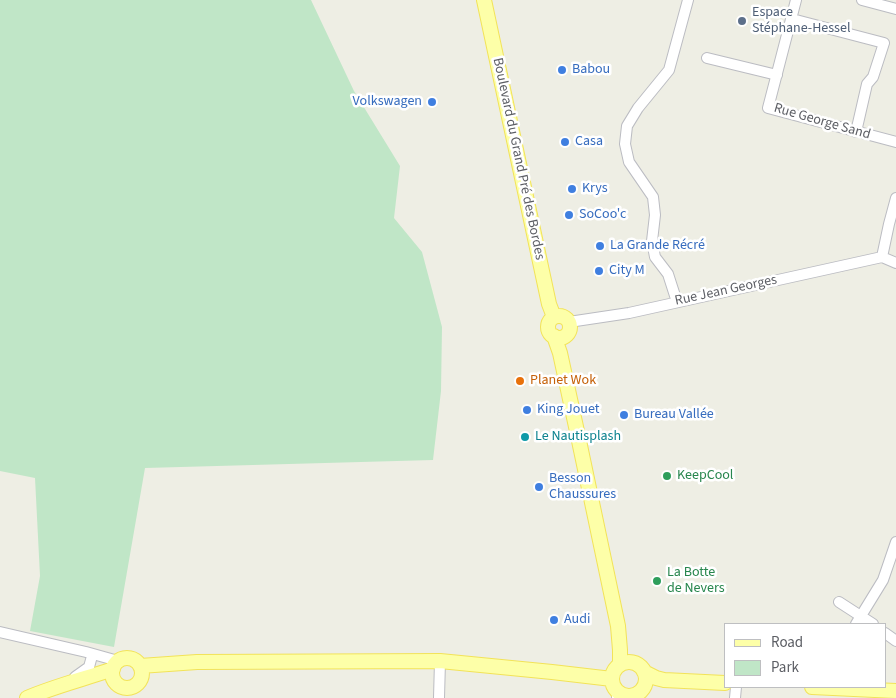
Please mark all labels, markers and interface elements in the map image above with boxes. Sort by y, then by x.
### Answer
place label: Espace Stéphane-Hessel [752,5,850,38]
marker: Espace Stéphane-Hessel [736,15,748,27]
street label: Boulevard du Grand Pré des Bordes [488,56,548,262]
place label: Babou [572,62,610,78]
marker: Babou [556,64,568,76]
place label: Volkswagen [353,94,422,110]
marker: Volkswagen [426,96,438,108]
street label: Rue George Sand [772,100,872,144]
place label: Casa [575,134,603,150]
marker: Casa [559,136,571,148]
place label: Krys [582,181,608,197]
marker: Krys [566,183,578,195]
place label: SoCoo'c [579,207,626,223]
marker: SoCoo'c [563,209,575,221]
place label: La Grande Récré [610,238,705,254]
marker: La Grande Récré [594,240,606,252]
place label: City M [609,263,645,279]
marker: City M [593,265,605,277]
street label: Rue Jean Georges [673,272,779,310]
place label: Planet Wok [530,373,596,389]
marker: Planet Wok [514,375,526,387]
place label: King Jouet [537,402,600,418]
marker: King Jouet [521,404,533,416]
place label: Bureau Vallée [634,407,714,423]
marker: Bureau Vallée [618,409,630,421]
place label: Le Nautisplash [535,429,621,445]
marker: Le Nautisplash [519,431,531,443]
place label: KeepCool [677,468,733,484]
marker: KeepCool [661,470,673,482]
place label: Besson Chaussures [549,471,616,504]
marker: Besson Chaussures [533,481,545,493]
place label: La Botte de Nevers [667,565,725,598]
marker: La Botte de Nevers [651,575,663,587]
place label: Audi [564,612,590,628]
marker: Audi [548,614,560,626]
legend [724,623,886,688]
text: Road [771,632,803,653]
text: Park [771,657,799,678]

